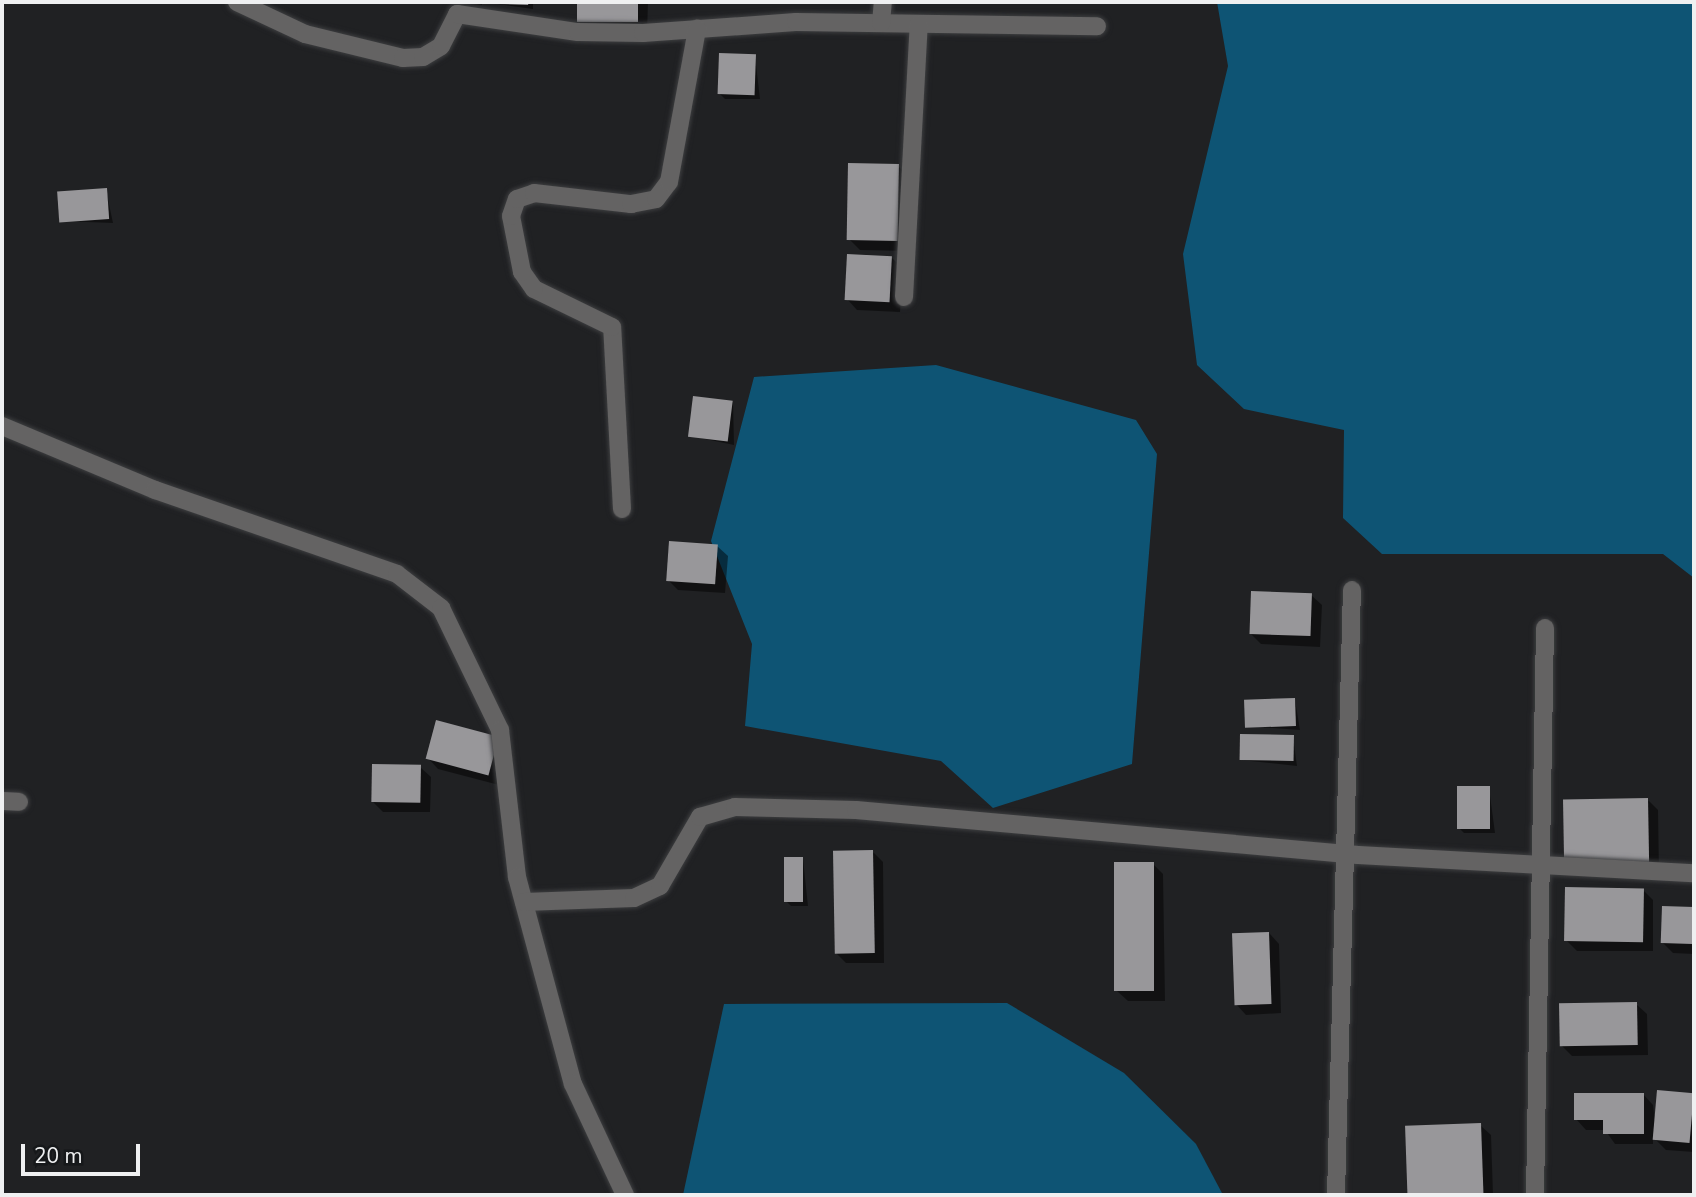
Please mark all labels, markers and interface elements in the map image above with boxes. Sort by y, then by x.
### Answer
scale bar [24,1130,144,1174]
text: 20 m [34,1142,83,1170]

